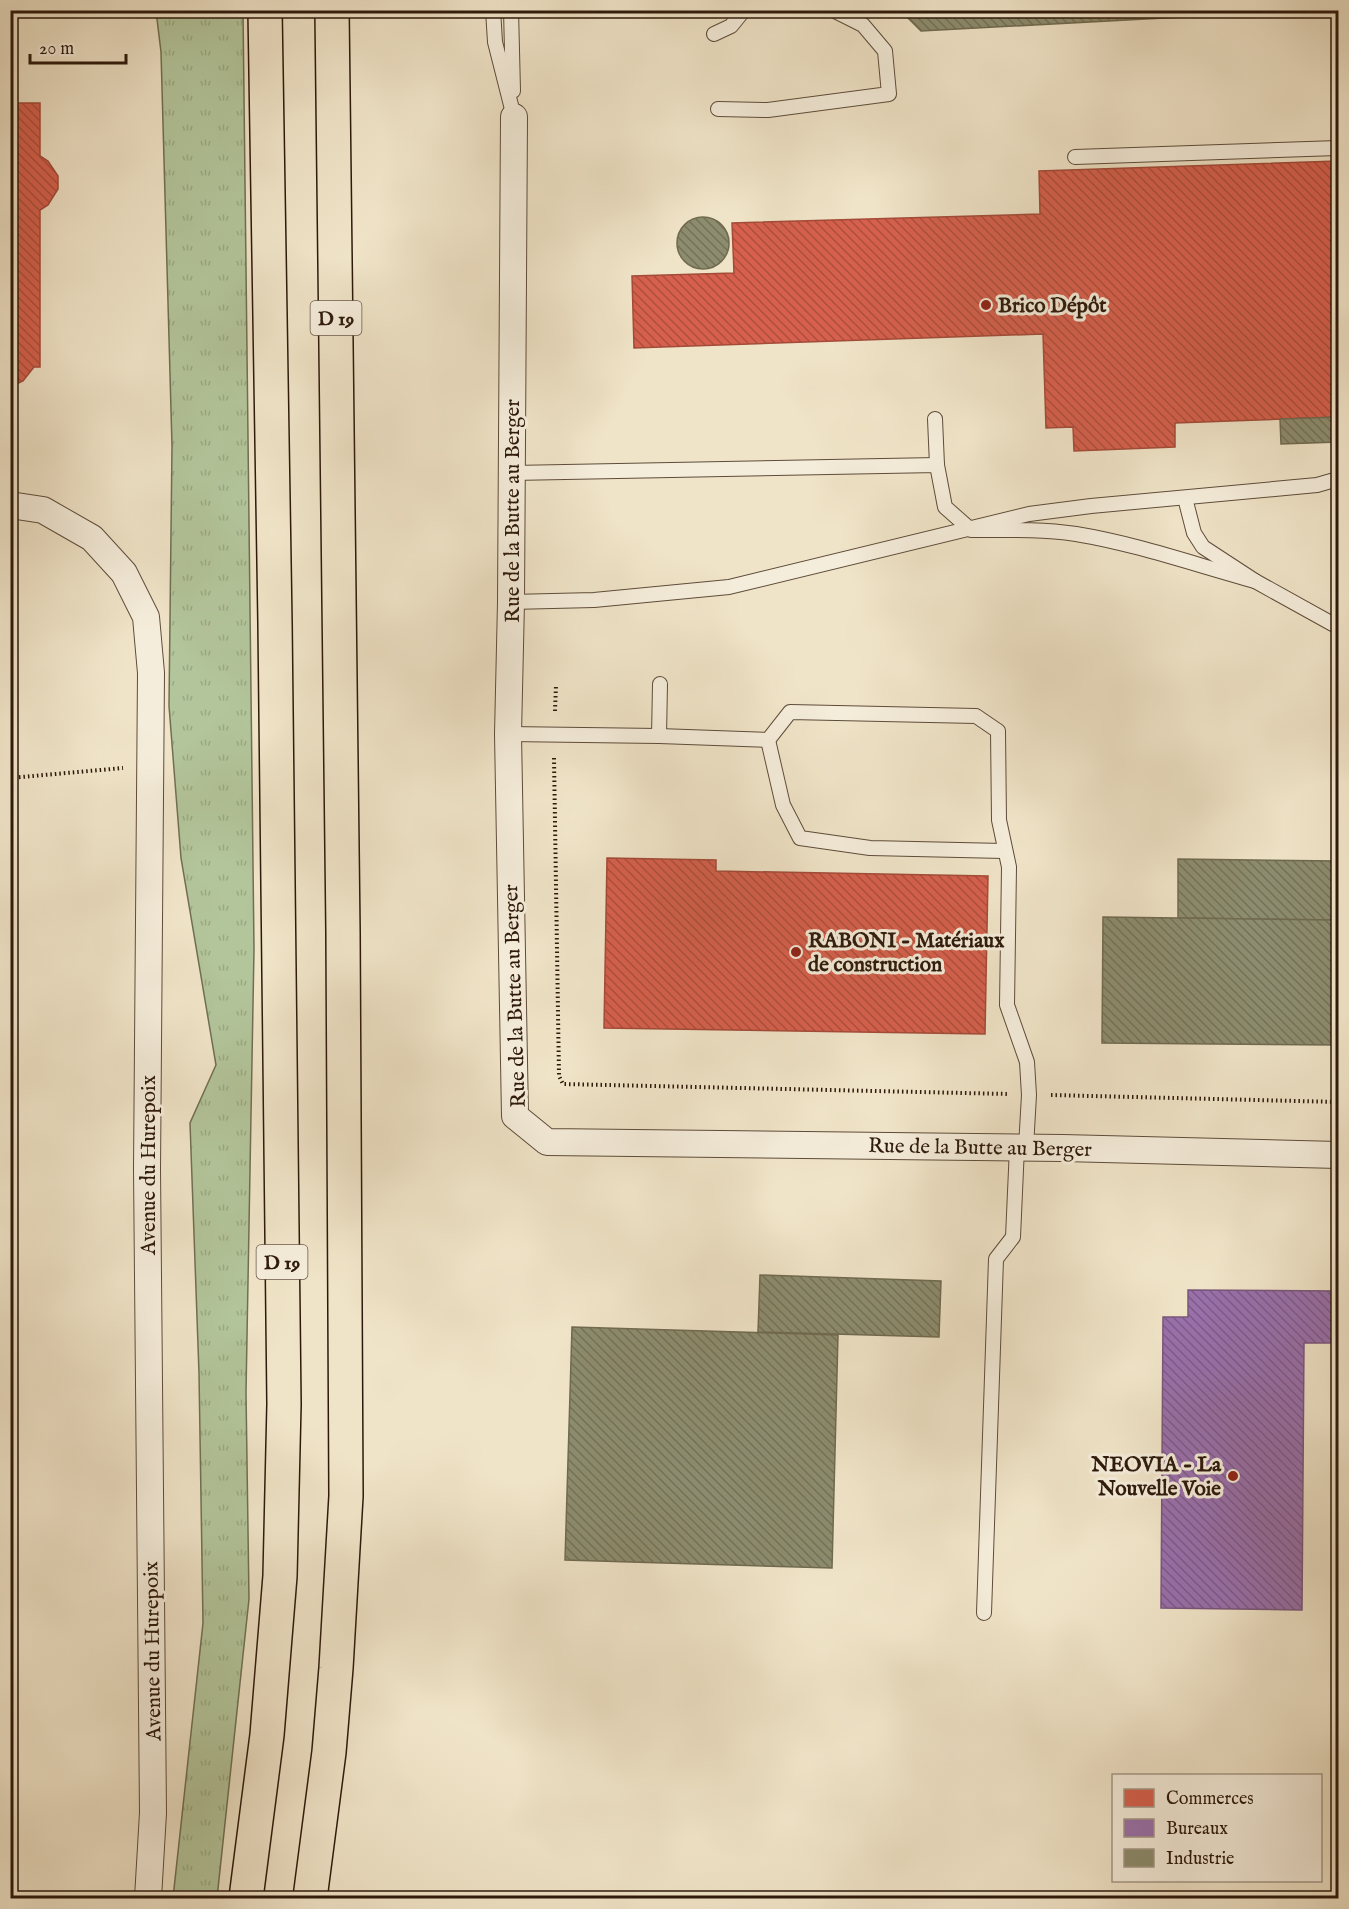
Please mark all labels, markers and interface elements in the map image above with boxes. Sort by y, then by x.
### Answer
scale bar [30,27,126,65]
text: 20 m [39,38,74,61]
place label: Brico Dépôt [998,293,1107,320]
marker: Brico Dépôt [979,298,993,312]
road number: D 19 [310,301,362,335]
street label: Rue de la Butte au Berger [500,399,527,623]
street label: Rue de la Butte au Berger [498,883,533,1108]
place label: RABONI - Matériaux de construction [808,928,1005,979]
marker: RABONI - Matériaux de construction [789,945,803,959]
street label: Avenue du Hurepoix [136,1075,163,1256]
street label: Rue de la Butte au Berger [868,1133,1092,1164]
road number: D 19 [256,1245,308,1279]
place label: NEOVIA - La Nouvelle Voie [1090,1452,1222,1503]
marker: NEOVIA - La Nouvelle Voie [1226,1469,1240,1483]
street label: Avenue du Hurepoix [138,1561,169,1742]
legend [1112,1774,1322,1882]
text: Commerces [1166,1788,1254,1811]
text: Bureaux [1166,1818,1228,1841]
text: Industrie [1166,1848,1234,1871]

